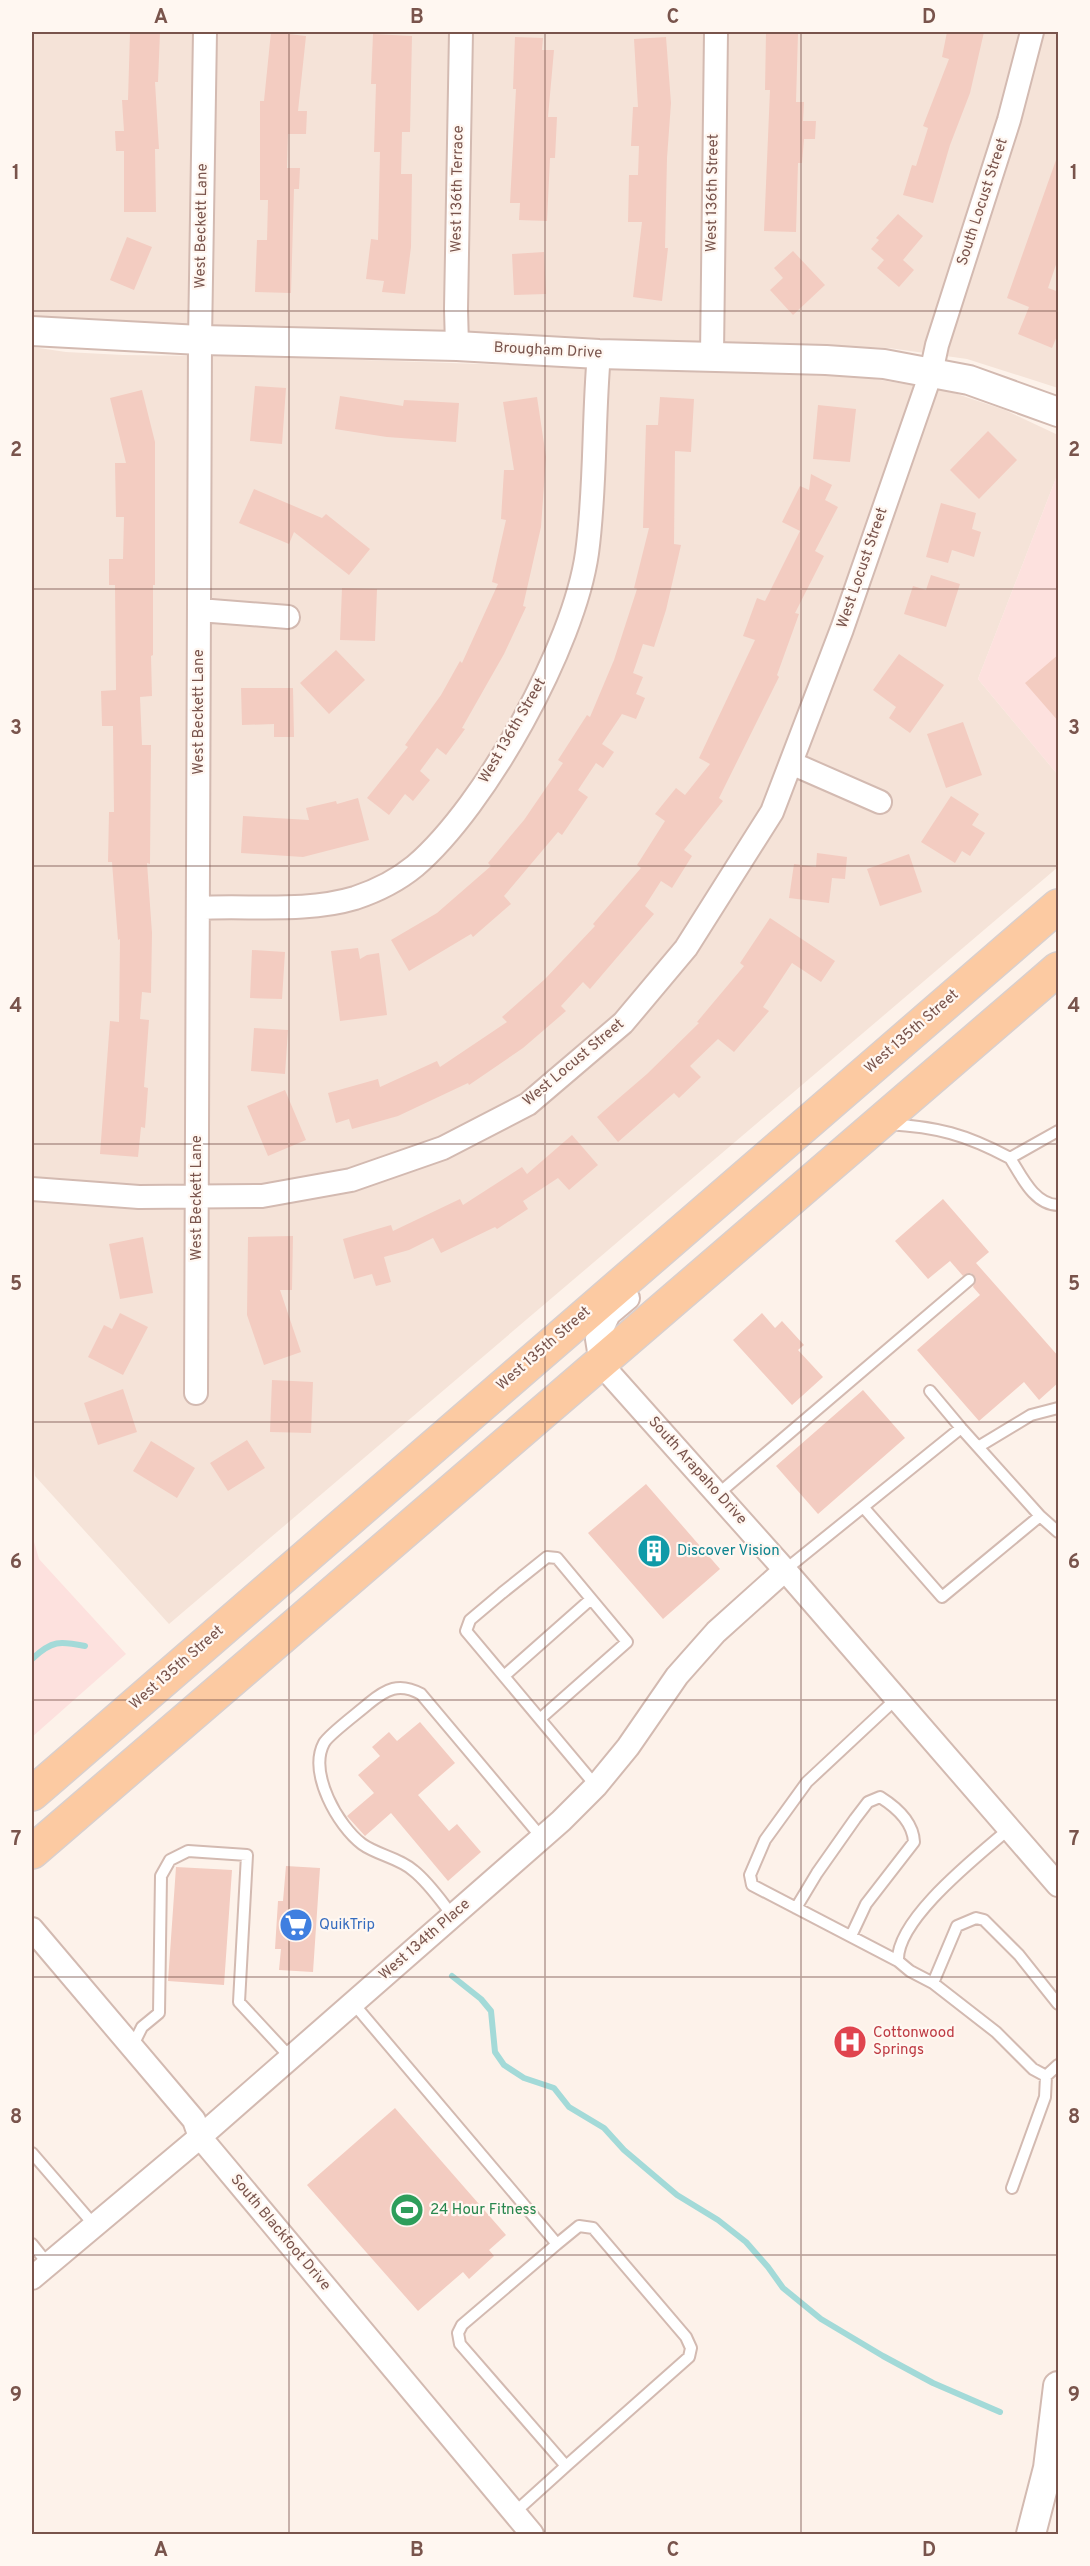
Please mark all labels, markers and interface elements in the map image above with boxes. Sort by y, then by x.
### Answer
text: A [154,5,168,31]
text: B [410,5,424,31]
text: C [667,5,679,31]
text: D [922,5,936,31]
street label: West 136th Terrace [447,125,469,253]
street label: West 136th Street [702,134,724,252]
street label: South Locust Street [953,136,1013,268]
text: 1 [12,161,20,187]
text: 1 [1070,161,1078,187]
street label: West Beckett Lane [191,163,213,289]
street label: Brougham Drive [493,339,603,363]
text: 2 [10,438,22,464]
text: 2 [1068,438,1080,464]
street label: West Locust Street [833,505,893,631]
street label: West Beckett Lane [190,649,209,775]
street label: West 136th Street [475,675,551,787]
text: 3 [10,716,22,742]
text: 3 [1068,716,1080,742]
street label: West 135th Street [861,986,963,1078]
text: 4 [10,994,22,1020]
text: 4 [1068,994,1080,1020]
street label: West Locust Street [519,1015,629,1111]
street label: West Beckett Lane [188,1135,207,1261]
text: 5 [10,1272,22,1298]
text: 5 [1068,1272,1080,1298]
street label: West 135th Street [493,1303,595,1395]
street label: South Arapaho Drive [644,1413,750,1529]
building icon: Discover Vision [636,1533,672,1569]
place label: Discover Vision [677,1542,780,1561]
text: 6 [10,1550,22,1576]
text: 6 [1068,1550,1080,1576]
street label: West 135th Street [126,1622,228,1714]
text: 7 [11,1827,21,1853]
text: 7 [1069,1827,1079,1853]
street label: West 134th Place [375,1895,475,1985]
supermarket icon: QuikTrip [278,1907,314,1943]
place label: QuikTrip [319,1916,375,1935]
hospital icon: Cottonwood Springs [832,2024,868,2060]
place label: Cottonwood Springs [873,2024,955,2060]
text: 8 [10,2105,22,2131]
text: 8 [1068,2105,1080,2131]
street label: South Blackfoot Drive [226,2171,334,2295]
sports icon: 24 Hour Fitness [389,2192,425,2228]
place label: 24 Hour Fitness [430,2201,537,2220]
text: 9 [10,2383,22,2409]
text: 9 [1068,2383,1080,2409]
text: A [154,2538,168,2564]
text: B [410,2538,424,2564]
text: C [667,2538,679,2564]
text: D [922,2538,936,2564]

